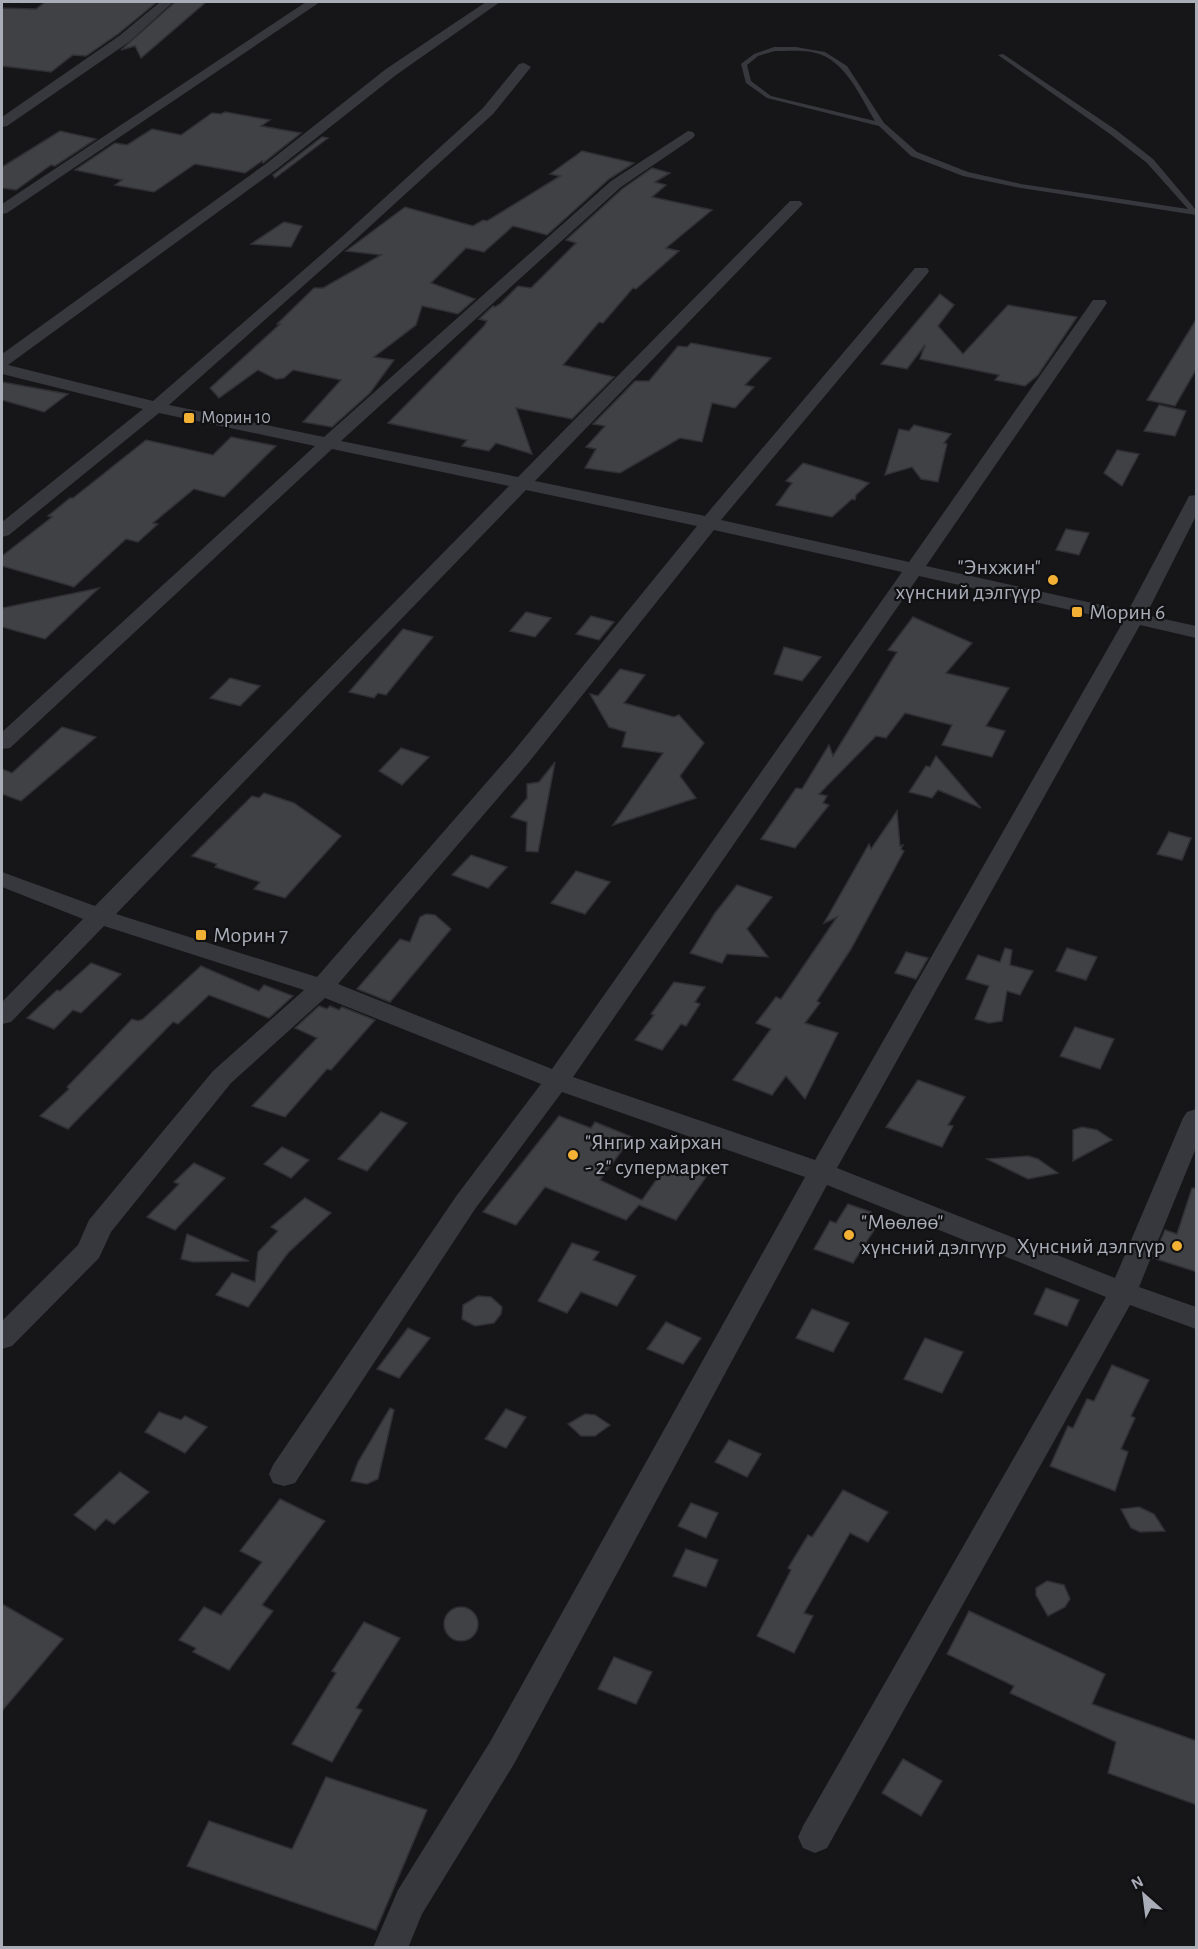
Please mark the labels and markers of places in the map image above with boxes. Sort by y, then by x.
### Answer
place label: Морин 10 [201,409,271,427]
marker: Морин 10 [182,411,196,425]
place label: "Энхжин" хүнсний дэлгүүр [895,556,1041,603]
marker: "Энхжин" хүнсний дэлгүүр [1046,573,1060,587]
place label: Морин 6 [1089,601,1165,623]
marker: Морин 6 [1070,605,1084,619]
place label: Морин 7 [213,924,288,946]
marker: Морин 7 [194,928,208,942]
place label: "Янгир хайрхан - 2" супермаркет [585,1131,729,1178]
marker: "Янгир хайрхан - 2" супермаркет [566,1148,580,1162]
place label: "Мөөлөө" хүнсний дэлгүүр [861,1211,1007,1258]
marker: "Мөөлөө" хүнсний дэлгүүр [842,1228,856,1242]
place label: Хүнсний дэлгүүр [1017,1235,1165,1257]
marker: Хүнсний дэлгүүр [1170,1239,1184,1253]

